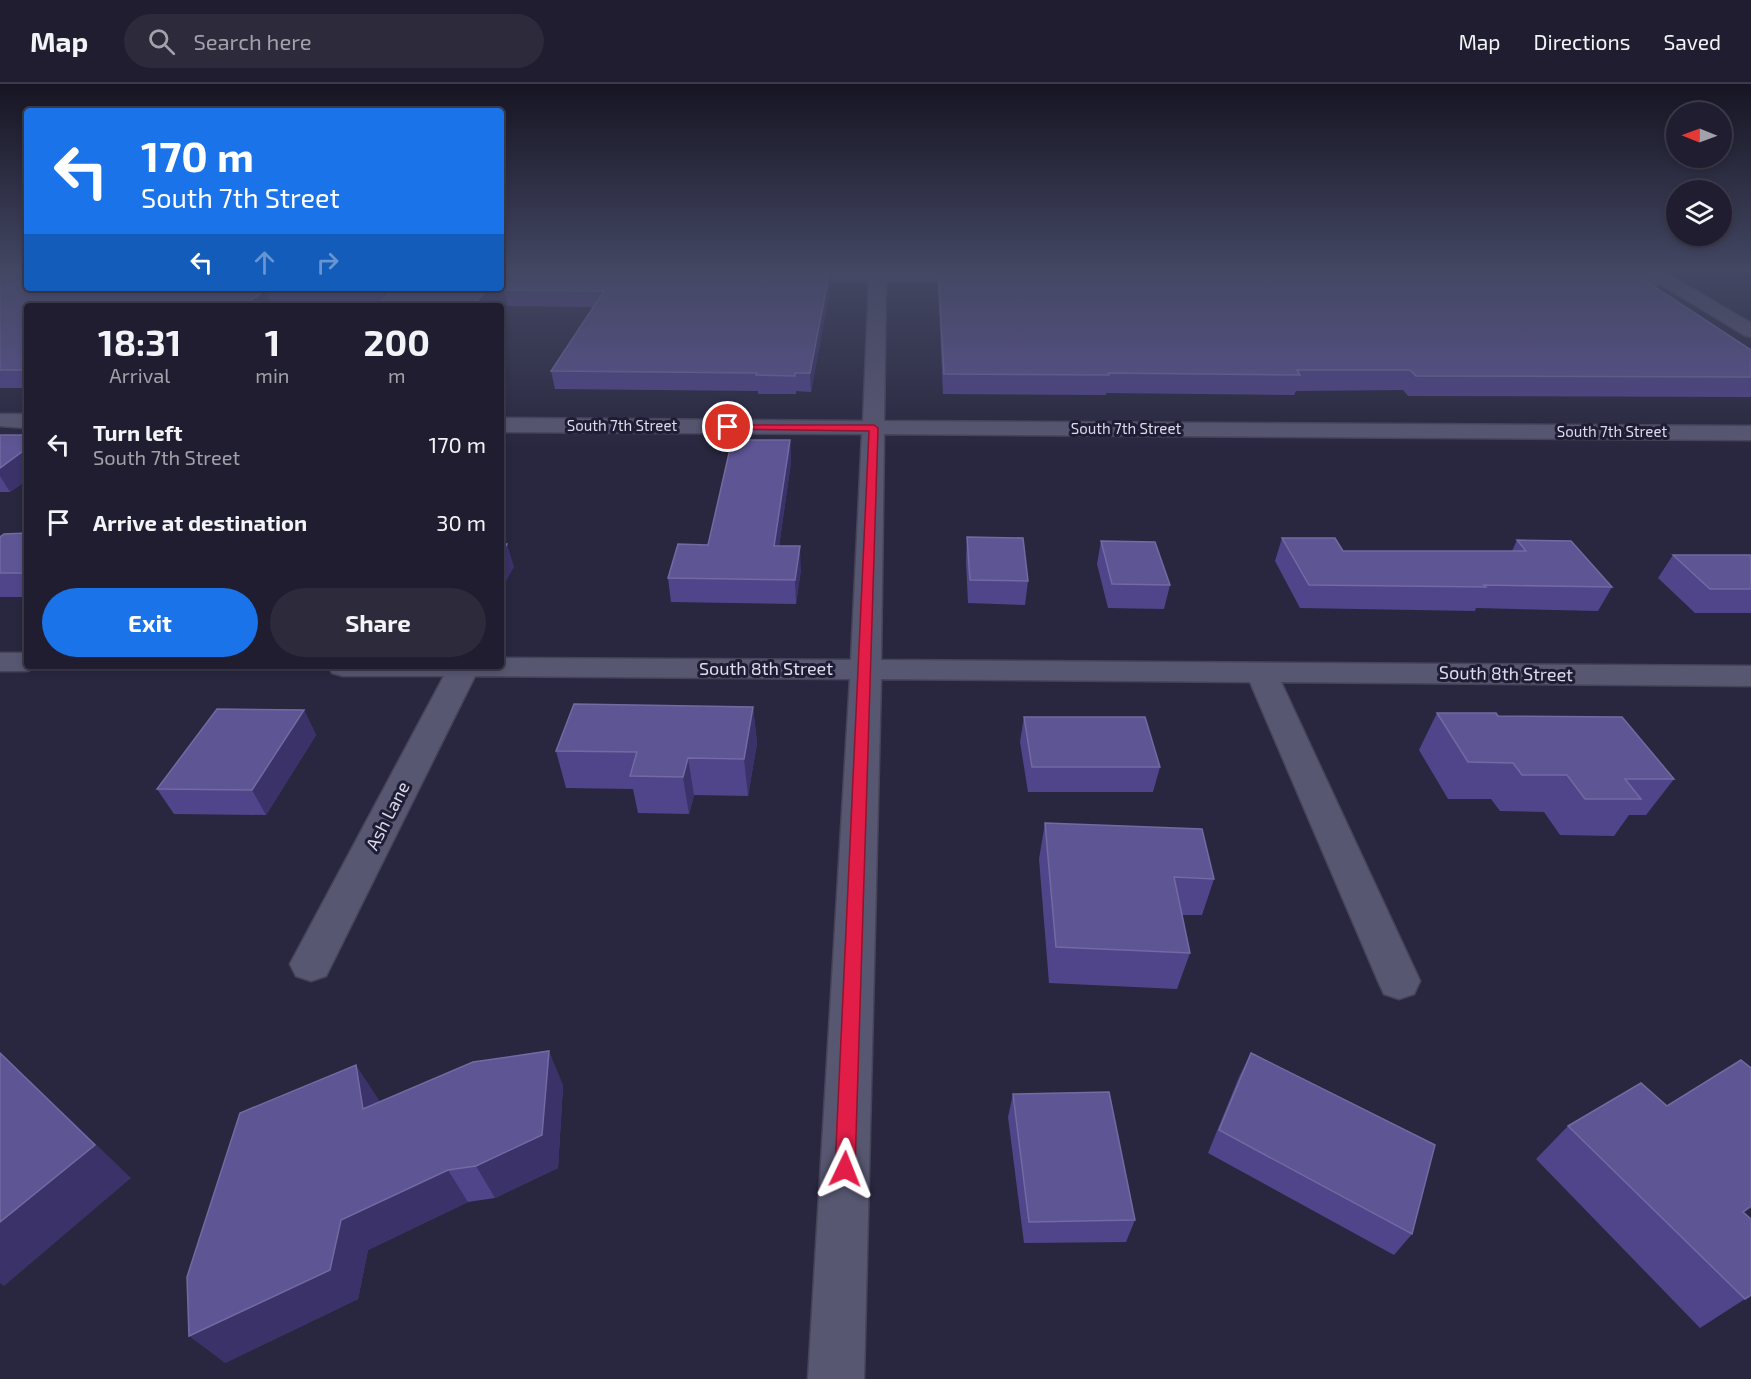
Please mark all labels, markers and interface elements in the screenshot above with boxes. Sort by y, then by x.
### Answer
search box [124,14,544,68]
text: Map [30,24,88,58]
icon: search [145,25,178,58]
text: Search here [193,28,312,54]
text: Map [1458,29,1501,54]
text: Directions [1534,29,1630,54]
text: Saved [1663,29,1721,54]
north arrow [1666,102,1732,168]
map controls [1666,102,1732,246]
text: 170 m [141,130,254,180]
icon: left [42,132,120,210]
button: layers [1666,180,1732,246]
text: South 7th Street [141,181,340,213]
icon: left [185,246,218,279]
icon: ahead [248,246,281,279]
icon: right [311,246,344,279]
text: 18:31 [98,320,181,363]
text: 1 [265,320,280,363]
text: 200 [364,320,430,363]
text: Arrival [109,363,170,387]
text: min [255,363,289,387]
text: m [388,363,405,387]
pin [702,401,753,452]
icon: arrive [711,410,744,443]
street label: South 7th Street [567,416,677,434]
text: Turn left [93,419,182,445]
street label: South 7th Street [1071,419,1181,437]
street label: South 7th Street [1557,422,1667,440]
icon: left [42,428,75,461]
text: 170 m [429,431,486,457]
text: South 7th Street [93,445,240,469]
icon: arrive [42,506,75,539]
text: Arrive at destination [93,509,307,535]
text: 30 m [436,509,486,535]
button: Exit [42,588,258,657]
button: Share [270,588,486,657]
street label: South 8th Street [699,657,833,679]
street label: South 8th Street [1439,661,1573,685]
street label: Ash Lane [360,778,414,854]
position arrow [813,1137,877,1201]

